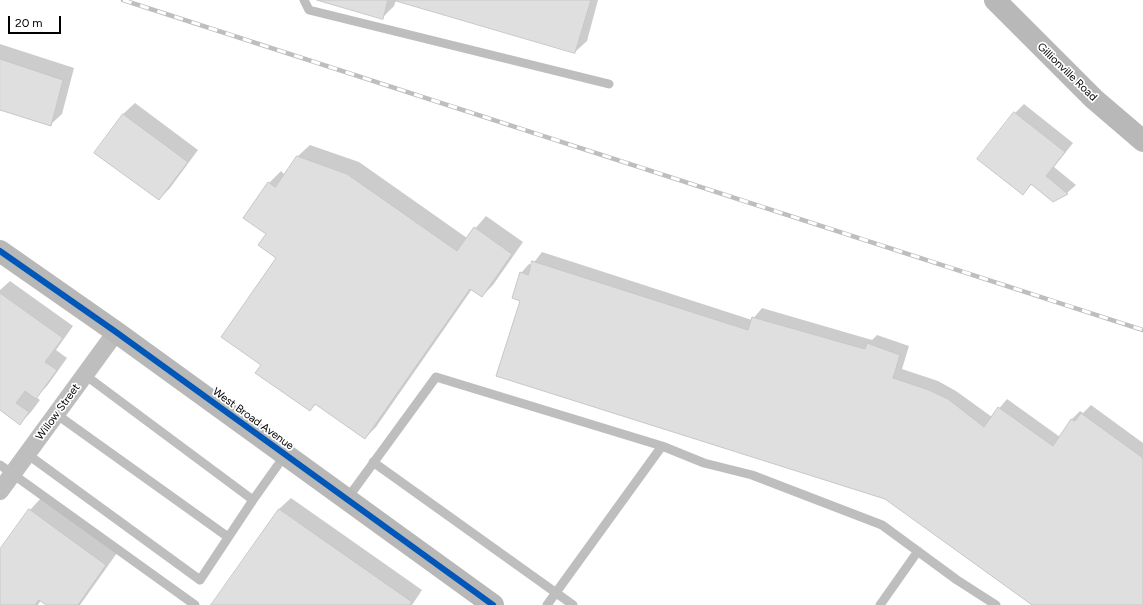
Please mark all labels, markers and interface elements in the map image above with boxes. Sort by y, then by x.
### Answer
scale bar [10,8,63,34]
text: 20 m [15,16,43,30]
street label: Gillionville Road [1034,40,1100,104]
street label: Willow Street [33,381,83,443]
street label: West Broad Avenue [210,385,296,453]

